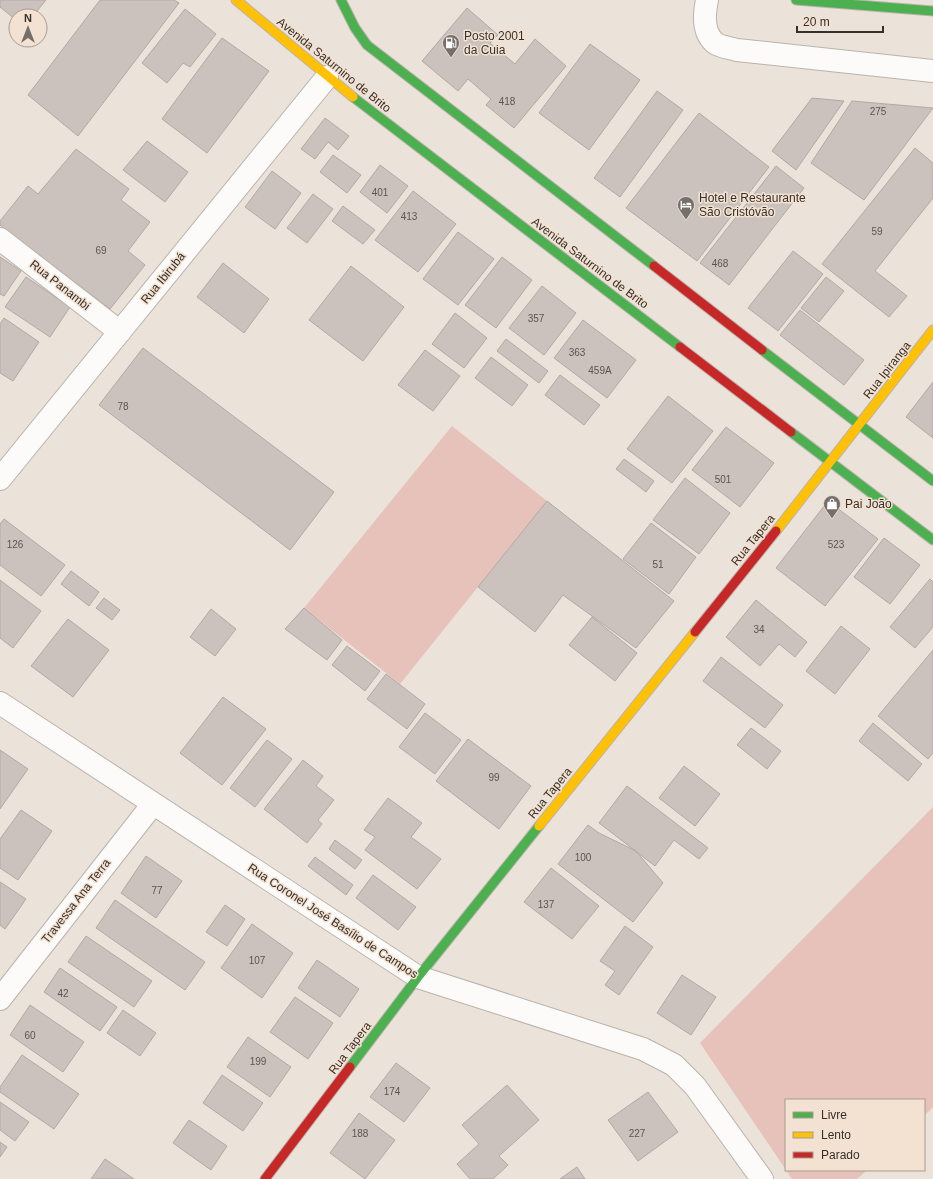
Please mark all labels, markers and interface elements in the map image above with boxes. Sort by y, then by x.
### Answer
north arrow [8,8,48,48]
scale bar [797,8,883,34]
text: N [24,12,32,24]
street label: Avenida Saturnino de Brito [274,15,394,115]
text: 20 m [803,15,830,29]
place label: Posto 2001 da Cuia [464,29,525,57]
fuel station icon: Posto 2001 da Cuia [441,33,461,58]
house number: 418 [499,96,516,107]
house number: 275 [870,106,887,117]
house number: 401 [372,187,389,198]
place label: Hotel e Restaurante São Cristóvão [699,191,806,219]
hotel icon: Hotel e Restaurante São Cristóvão [676,195,696,220]
house number: 413 [401,211,418,222]
street label: Avenida Saturnino de Brito [529,215,651,312]
house number: 59 [871,226,883,237]
house number: 69 [95,245,107,256]
street label: Rua Ibirubá [138,249,188,307]
street label: Rua Panambi [27,257,93,313]
house number: 468 [712,258,729,269]
house number: 357 [528,313,545,324]
street label: Rua Ipiranga [860,338,914,401]
house number: 363 [569,347,586,358]
house number: 459A [588,365,612,376]
house number: 78 [117,401,129,412]
house number: 501 [715,474,732,485]
shop icon: Pai João [822,494,842,519]
place label: Pai João [845,497,892,511]
street label: Rua Tapera [728,511,778,568]
house number: 126 [7,539,24,550]
house number: 523 [828,539,845,550]
house number: 51 [652,559,664,570]
house number: 34 [753,624,765,635]
street label: Rua Tapera [525,764,575,821]
house number: 99 [488,772,500,783]
house number: 100 [575,852,592,863]
street label: Travessa Ana Terra [39,856,114,946]
street label: Rua Coronel José Basílio de Campos [245,861,421,981]
house number: 77 [151,885,163,896]
house number: 137 [538,899,555,910]
house number: 107 [249,955,266,966]
house number: 42 [57,988,69,999]
street label: Rua Tapera [326,1019,374,1077]
house number: 60 [24,1030,36,1041]
house number: 199 [250,1056,267,1067]
house number: 174 [384,1086,401,1097]
legend [785,1099,925,1171]
text: Livre [821,1108,847,1122]
house number: 188 [352,1128,369,1139]
house number: 227 [629,1128,646,1139]
text: Lento [821,1128,851,1142]
text: Parado [821,1148,860,1162]

